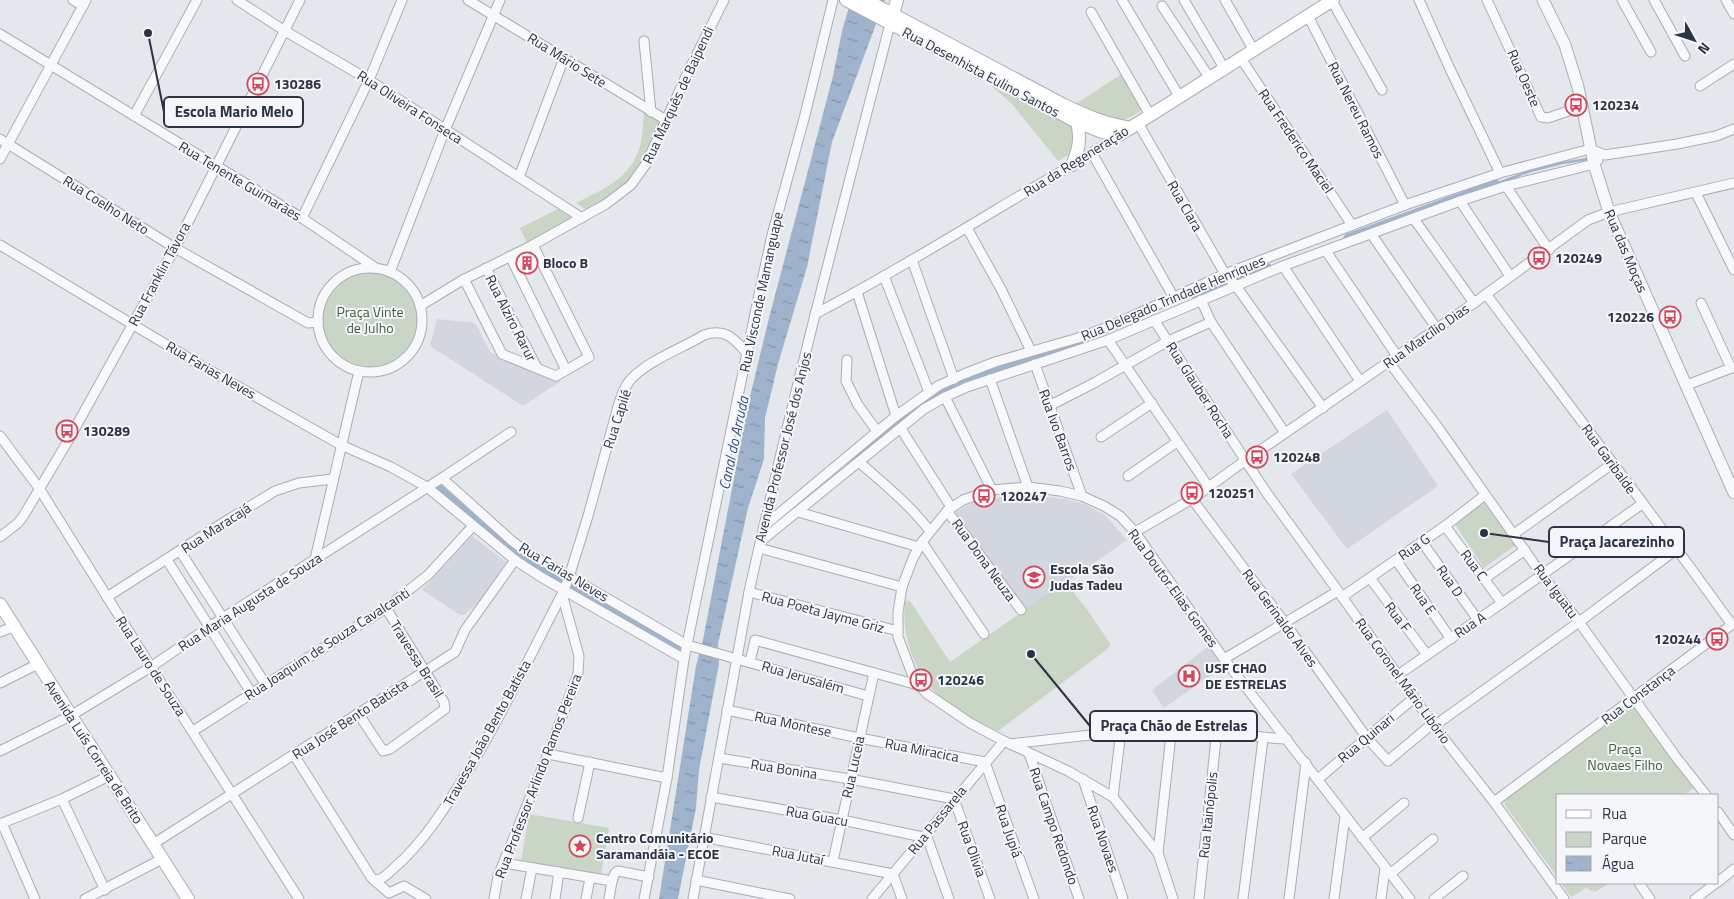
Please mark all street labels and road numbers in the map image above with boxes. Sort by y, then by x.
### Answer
street label: Rua Desenhista Eulino Santos [899,21,1064,122]
street label: Rua Marquês de Baipendi [636,23,719,167]
street label: Rua Mário Sete [524,27,611,92]
street label: Rua Oeste [1502,46,1546,110]
street label: Rua Nereu Ramos [1323,58,1390,162]
street label: Rua Oliveira Fonseca [353,65,467,149]
street label: Rua Frederico Maciel [1254,84,1339,197]
street label: Rua da Regeneração [1019,120,1132,201]
street label: Rua Tenente Guimarães [175,136,306,226]
street label: Rua Coelho Neto [59,170,153,239]
street label: Rua Clara [1162,176,1208,235]
street label: Rua das Moças [1599,206,1653,296]
street label: Rua Visconde Mamanguape [733,210,788,374]
street label: Rua Franklin Távora [122,218,195,330]
street label: Rua Delegado Trindade Henriques [1077,249,1268,346]
street label: Rua Alziro Rarur [481,271,542,365]
street label: Rua Marcílio Dias [1378,298,1473,373]
street label: Rua Farias Neves [162,335,260,404]
street label: Rua Glauber Rocha [1161,337,1240,442]
street label: Avenida Professor José dos Anjos [749,350,816,544]
street label: Rua Capilé [597,386,636,451]
street label: Rua Ivo Barros [1034,386,1083,474]
street label: Rua Garibalde [1577,419,1642,498]
street label: Rua Maracajá [176,497,255,558]
street label: Rua Dona Neuza [947,514,1022,605]
street label: Rua Doutor Elias Gomes [1123,524,1224,651]
street label: Rua G [1393,528,1434,565]
street label: Rua Farias Neves [516,537,613,607]
street label: Rua C [1456,545,1493,585]
street label: Rua Maria Augusta de Souza [173,547,326,656]
street label: Rua Iguatu [1529,559,1584,622]
street label: Rua D [1432,560,1469,601]
street label: Rua Gerinaldo Alves [1237,564,1323,671]
street label: Rua E [1405,579,1442,619]
street label: Rua Joaquim de Souza Cavalcanti [240,582,414,705]
street label: Rua Poeta Jayme Griz [759,585,887,638]
street label: Rua F [1380,597,1417,636]
street label: Rua A [1450,606,1490,643]
street label: Rua Lauro de Souza [111,611,192,720]
street label: Rua Coronel Mário Libório [1351,613,1456,748]
street label: Travessa Brasil [385,616,450,702]
street label: Rua Jerusalém [759,655,847,698]
street label: Travessa João Bento Batista [438,656,536,810]
street label: Rua Constança [1596,660,1679,729]
street label: Rua Professor Arlindo Ramos Pereira [489,670,586,881]
street label: Rua José Bento Batista [288,673,412,764]
street label: Avenida Luís Correia de Brito [40,676,149,828]
street label: Rua Montese [753,705,834,742]
street label: Rua Quinari [1333,708,1399,768]
street label: Rua Miracica [883,732,961,767]
street label: Rua Luceia [836,734,869,800]
street label: Rua Bonina [749,753,819,784]
street label: Rua Campo Redondo [1025,764,1084,887]
street label: Rua Itainópolis [1193,771,1222,859]
street label: Rua Passarela [902,781,971,859]
street label: Rua Guacu [784,800,850,831]
street label: Rua Jupiá [991,801,1028,860]
street label: Rua Novaes [1082,802,1125,875]
street label: Rua Olivia [953,818,992,880]
street label: Rua Jutaí [770,839,827,870]

